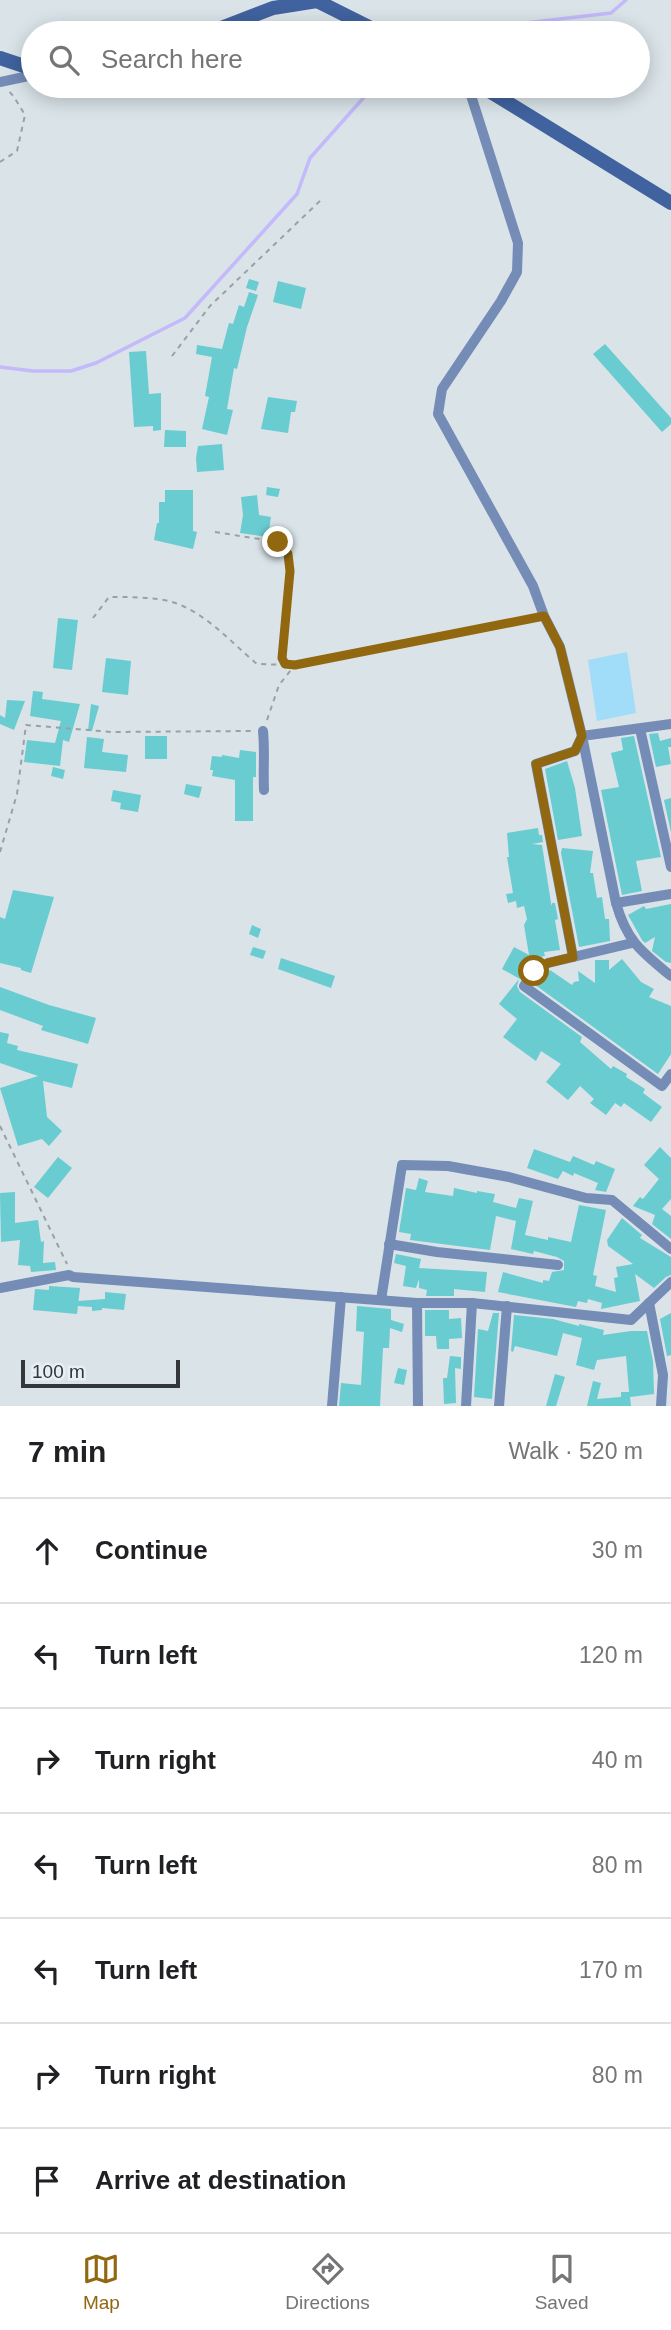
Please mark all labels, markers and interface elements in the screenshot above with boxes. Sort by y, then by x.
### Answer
search box [21,21,650,98]
icon: search [45,41,83,79]
text: Search here [101,44,243,74]
route end [262,526,293,557]
route start [518,955,549,986]
scale bar [21,1357,180,1389]
text: 100 m [32,1361,85,1382]
text: 7 min [28,1435,106,1468]
text: Walk · 520 m [508,1438,643,1464]
icon: ahead [28,1532,66,1570]
text: Continue [95,1535,208,1565]
text: 30 m [592,1537,643,1563]
icon: left [28,1637,66,1675]
text: Turn left [95,1640,197,1670]
text: 120 m [579,1642,643,1668]
icon: right [28,1742,66,1780]
text: Turn right [95,1745,216,1775]
text: 40 m [592,1747,643,1773]
icon: left [28,1847,66,1885]
text: Turn left [95,1850,197,1880]
text: 80 m [592,1852,643,1878]
icon: left [28,1952,66,1990]
text: Turn left [95,1955,197,1985]
text: 170 m [579,1957,643,1983]
icon: right [28,2057,66,2095]
text: Turn right [95,2060,216,2090]
text: 80 m [592,2062,643,2088]
icon: arrive [28,2162,66,2200]
text: Arrive at destination [95,2165,346,2195]
tab: Map [82,2250,120,2314]
tab: Directions [285,2250,370,2314]
tab: Saved [535,2250,589,2314]

